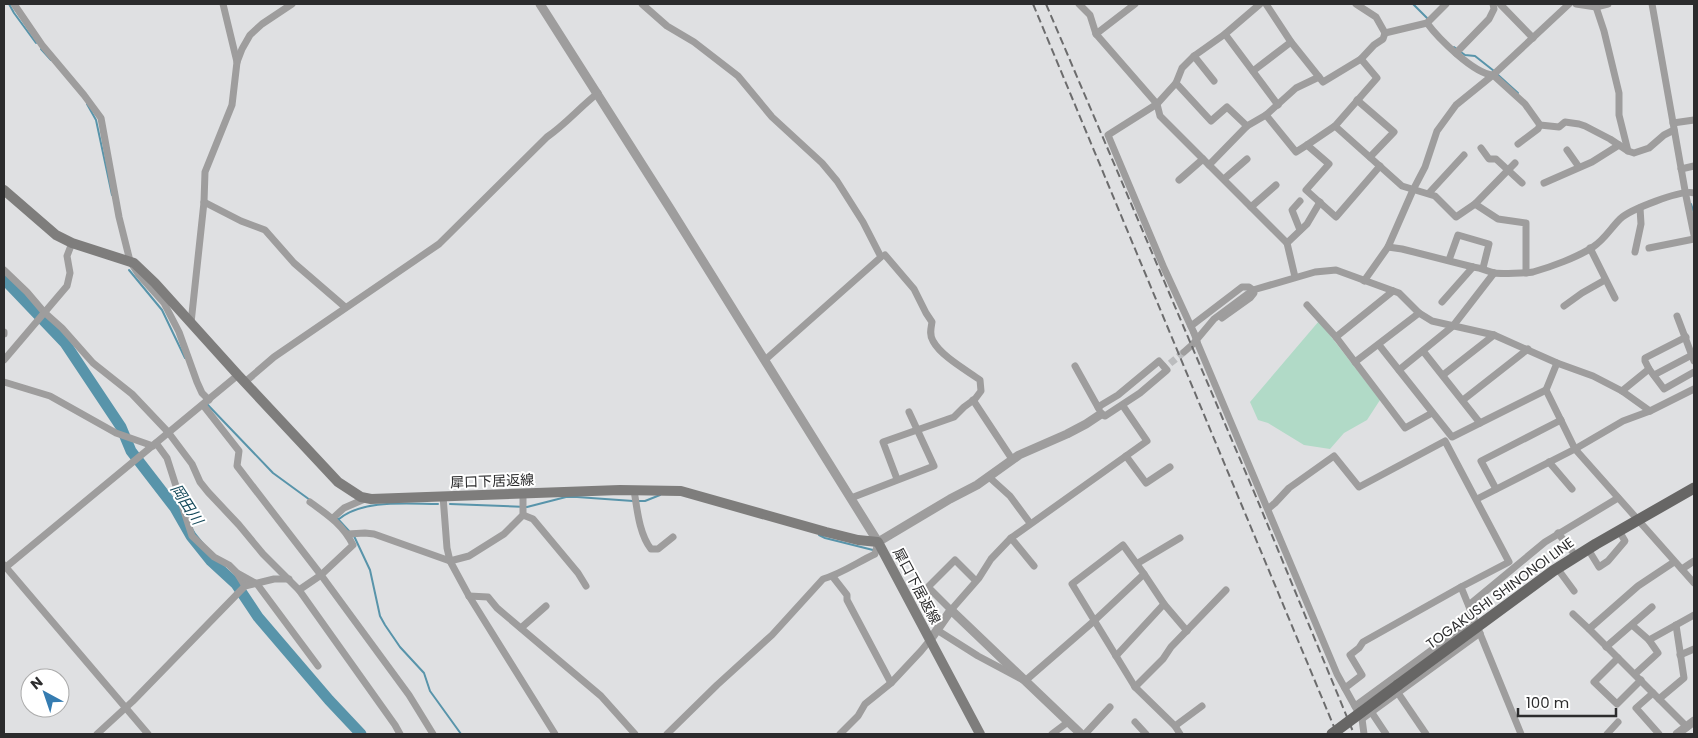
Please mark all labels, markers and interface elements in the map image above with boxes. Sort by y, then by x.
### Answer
street label: 犀口下居返線 [450,470,534,492]
water label: 岡田川 [166,479,209,530]
street label: TOGAKUSHI SHINONOI LINE [1422,532,1578,654]
street label: 犀口下居返線 [888,544,946,628]
north arrow [20,668,70,718]
text: N [26,672,47,694]
scale bar [1518,686,1616,718]
text: 100 m [1526,692,1569,713]

